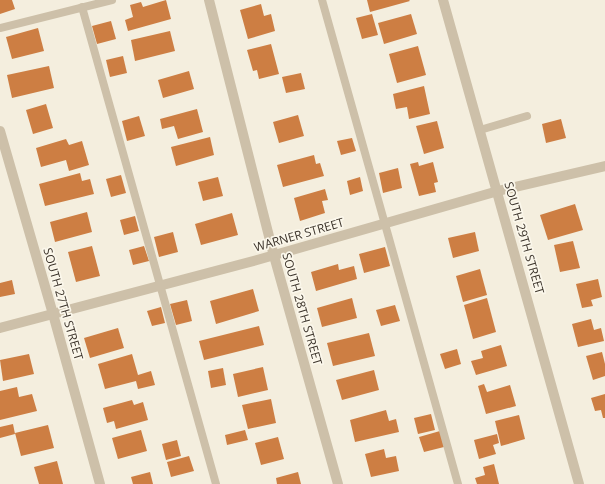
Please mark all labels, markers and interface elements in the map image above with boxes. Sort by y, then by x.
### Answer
street label: SOUTH 29TH STREET [500,180,549,296]
street label: WARNER STREET [252,213,346,255]
street label: SOUTH 27TH STREET [39,246,88,362]
street label: SOUTH 28TH STREET [278,251,327,367]

